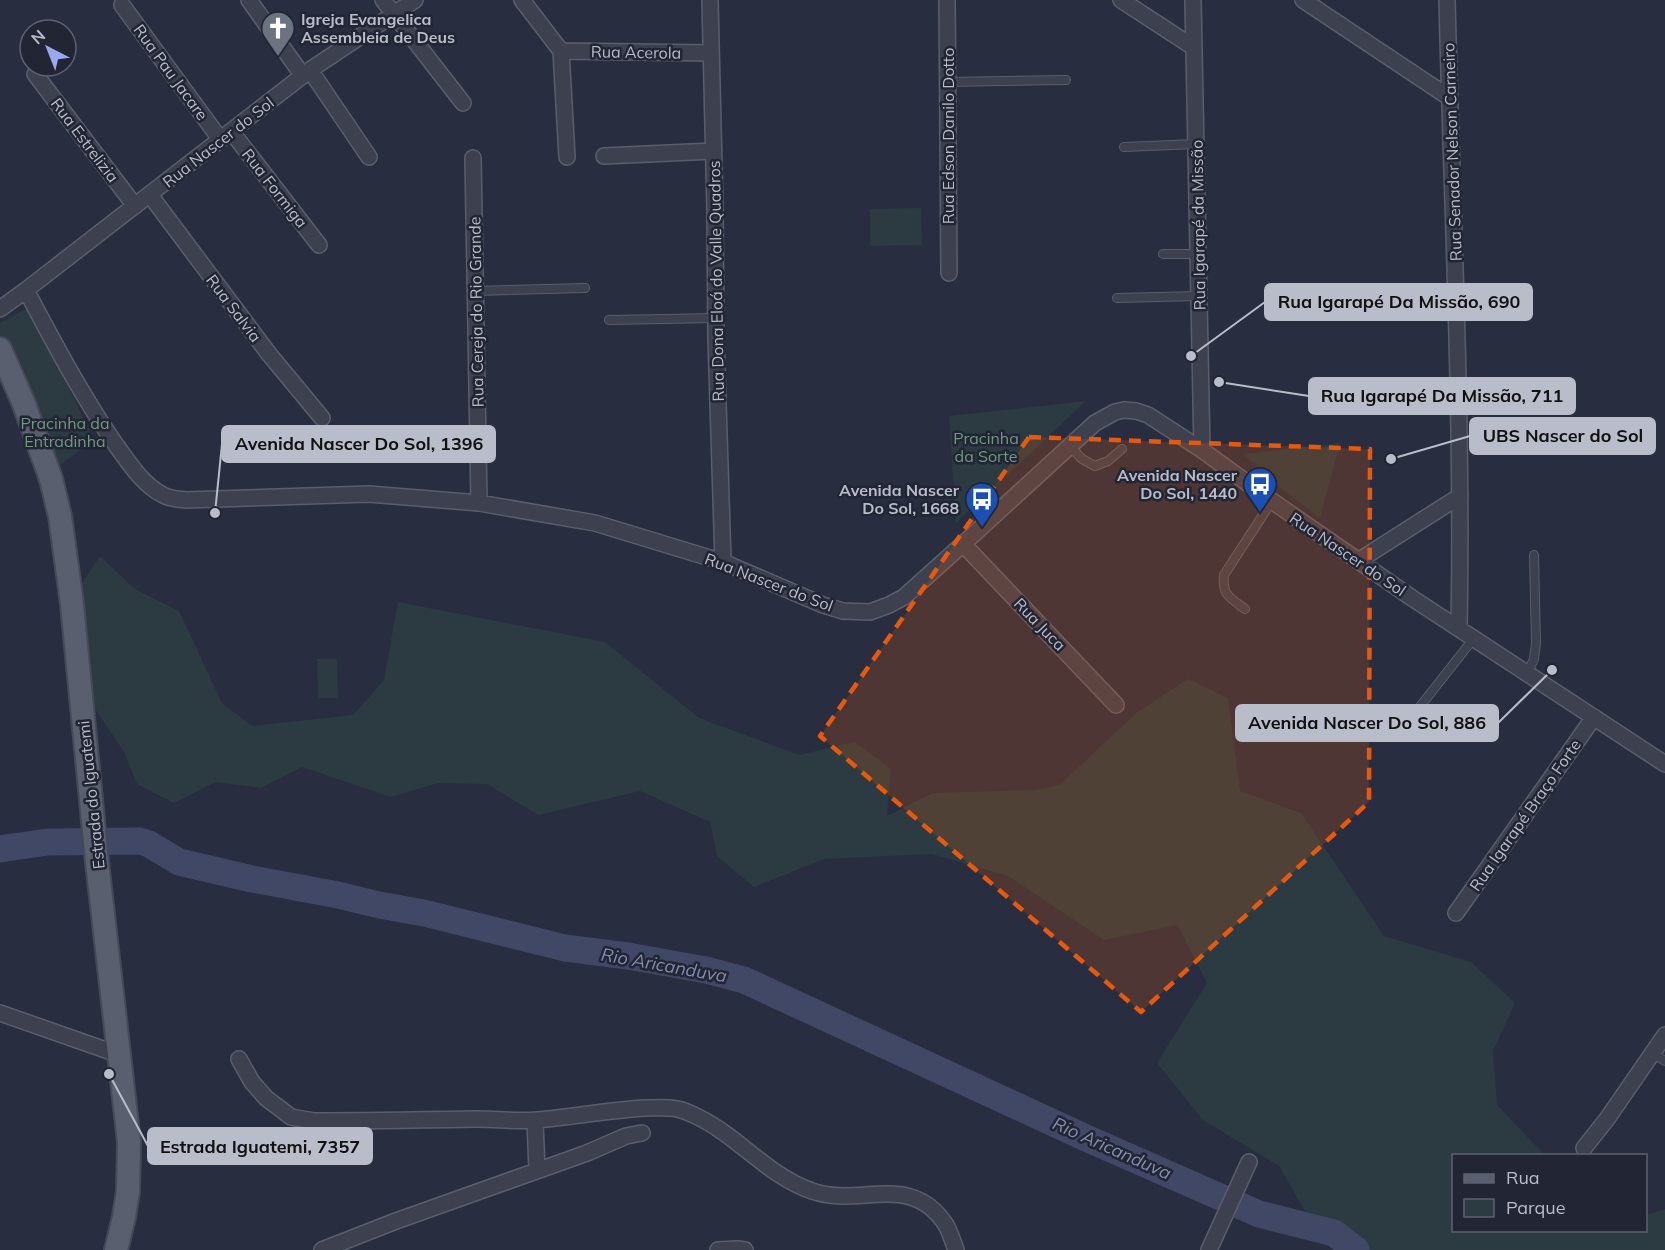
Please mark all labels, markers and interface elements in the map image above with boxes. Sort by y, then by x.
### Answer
place label: Igreja Evangelica Assembleia de Deus [301,9,455,47]
church icon: Igreja Evangelica Assembleia de Deus [260,10,296,57]
north arrow [18,18,78,78]
street label: Rua Pau Jacare [129,20,213,124]
text: N [27,25,49,48]
street label: Rua Acerola [591,41,681,63]
street label: Rua Senador Nelson Carneiro [1438,43,1466,261]
street label: Rua Edson Danilo Dotto [938,48,958,224]
street label: Rua Nascer do Sol [158,92,278,192]
street label: Rua Estrelizia [47,94,123,186]
street label: Rua Igarapé da Missão [1187,139,1209,311]
street label: Rua Formiga [238,144,312,232]
street label: Rua Dona Eloá do Valle Quadros [704,160,728,402]
street label: Rua Cereja do Rio Grande [464,216,488,408]
street label: Rua Salvia [202,270,266,346]
callout: Rua Igarapé Da Missão, 690 [1265,284,1532,320]
text: Rua Igarapé Da Missão, 690 [1278,290,1520,313]
callout: Rua Igarapé Da Missão, 711 [1309,378,1575,414]
text: Rua Igarapé Da Missão, 711 [1321,384,1563,407]
park label: Pracinha da Entradinha [20,413,110,451]
callout: UBS Nascer do Sol [1470,418,1655,454]
text: UBS Nascer do Sol [1483,424,1643,447]
callout: Avenida Nascer Do Sol, 1396 [222,426,495,462]
park label: Pracinha da Sorte [953,428,1019,466]
text: Avenida Nascer Do Sol, 1396 [235,432,484,455]
place label: Avenida Nascer Do Sol, 1440 [1117,465,1238,503]
bus stop icon: Avenida Nascer Do Sol, 1440 [1242,466,1278,513]
place label: Avenida Nascer Do Sol, 1668 [839,480,960,518]
bus stop icon: Avenida Nascer Do Sol, 1668 [964,481,1000,528]
street label: Rua Nascer do Sol [1286,508,1410,600]
street label: Rua Nascer do Sol [702,548,836,616]
street label: Rua Juca [1010,593,1070,655]
callout: Avenida Nascer Do Sol, 886 [1236,705,1498,741]
text: Avenida Nascer Do Sol, 886 [1248,711,1486,734]
street label: Estrada do Iguatemi [73,720,109,870]
street label: Rua Igarapé Braço Forte [1465,735,1585,895]
water label: Rio Aricanduva [599,943,729,987]
water label: Rio Aricanduva [1049,1112,1175,1184]
callout: Estrada Iguatemi, 7357 [148,1128,372,1164]
text: Estrada Iguatemi, 7357 [160,1135,360,1158]
legend [1452,1154,1647,1232]
text: Rua [1506,1166,1540,1189]
text: Parque [1506,1196,1565,1219]

